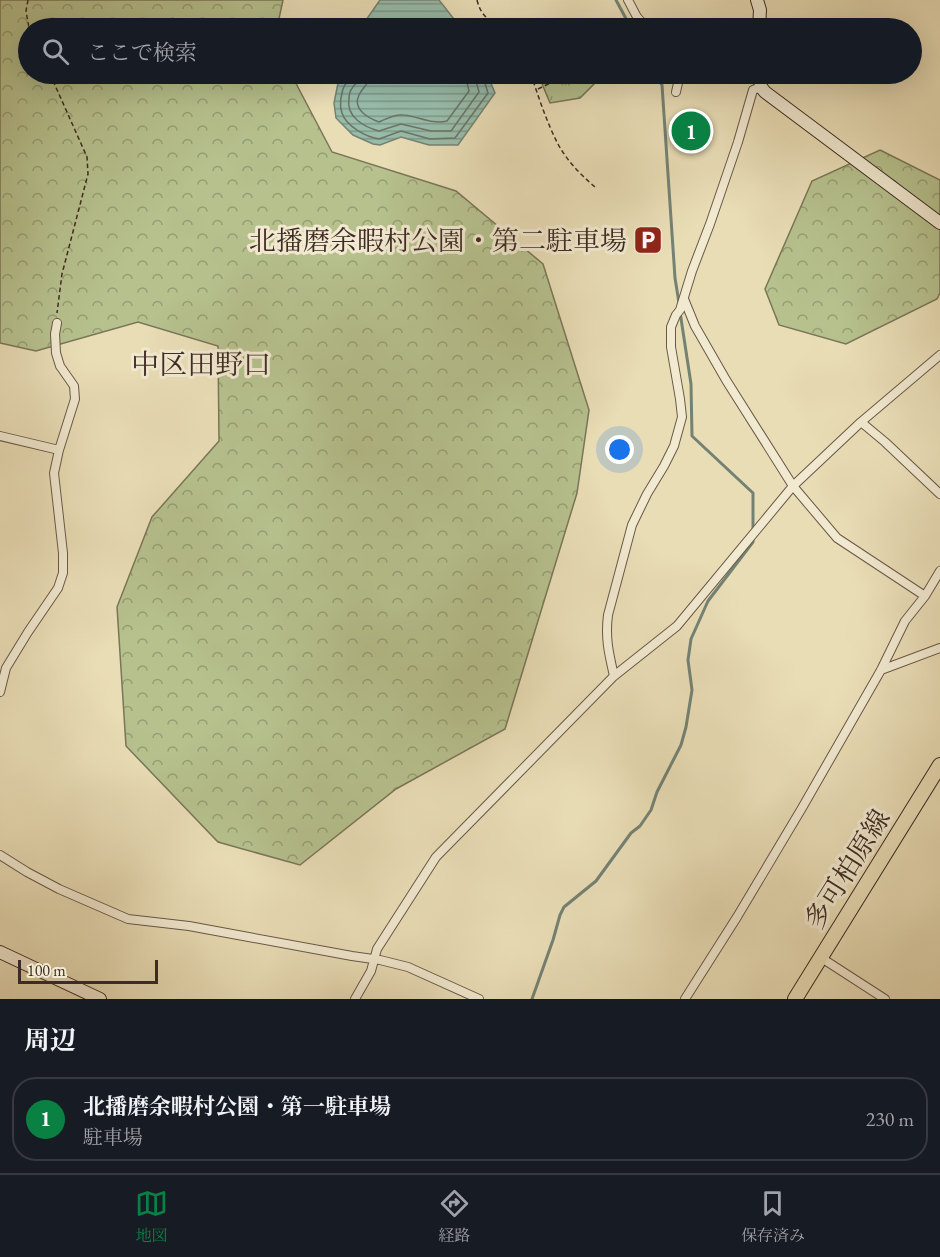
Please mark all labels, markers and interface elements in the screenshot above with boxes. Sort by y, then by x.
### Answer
search box [18,18,922,84]
icon: search [39,35,72,68]
text: ここで検索 [87,38,197,67]
pin: 1 [672,108,710,154]
place label: 北播磨余暇村公園・第二駐車場 [249,223,627,258]
parking icon: 北播磨余暇村公園・第二駐車場 [632,224,664,256]
district label: 中区田野口 [131,346,271,382]
your location [605,435,634,464]
street label: 多可柏原線 [796,802,898,936]
scale bar [18,957,158,984]
text: 100 m [27,960,66,981]
text: 周辺 [24,1023,76,1057]
text: 北播磨余暇村公園・第一駐車場 [83,1092,391,1121]
text: 1 [40,1106,51,1132]
text: 230 m [866,1106,914,1132]
text: 駐車場 [83,1124,143,1150]
tab: 地図 [135,1187,168,1246]
tab: 経路 [438,1187,471,1246]
tab: 保存済み [741,1187,805,1246]

